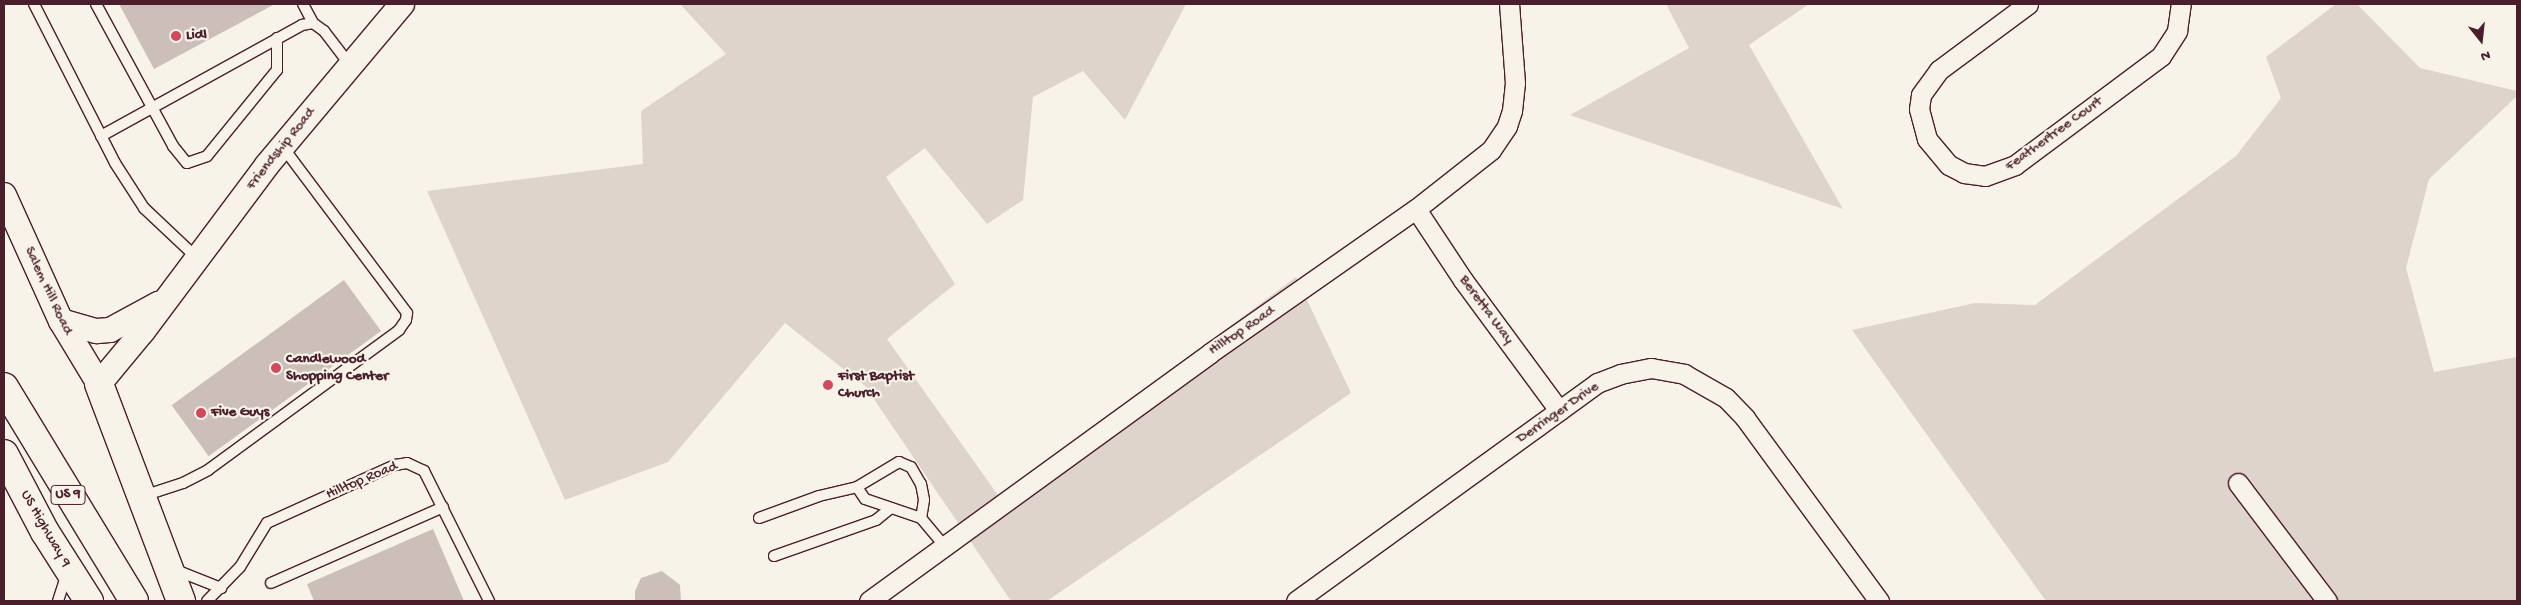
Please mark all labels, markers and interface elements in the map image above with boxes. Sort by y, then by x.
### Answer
north arrow [2456,15,2506,65]
place label: Lidl [186,27,207,45]
marker: Lidl [170,30,182,42]
text: N [2479,45,2492,64]
street label: Feathertree Court [2002,93,2106,175]
street label: Friendship Road [242,104,320,194]
street label: Salem Hill Road [20,244,76,338]
street label: Beretta Way [1455,272,1517,348]
street label: Hilltop Road [1205,302,1279,360]
place label: Candlewood Shopping Center [286,350,388,385]
marker: Candlewood Shopping Center [270,362,282,374]
place label: First Baptist Church [838,367,914,402]
street label: Derringer Drive [1513,378,1603,448]
marker: First Baptist Church [822,379,834,391]
place label: Five Guys [211,404,269,422]
marker: Five Guys [195,407,207,419]
street label: Hilltop Road [323,458,401,504]
road number: US 9 [50,484,86,506]
street label: US Highway 9 [16,487,74,571]

